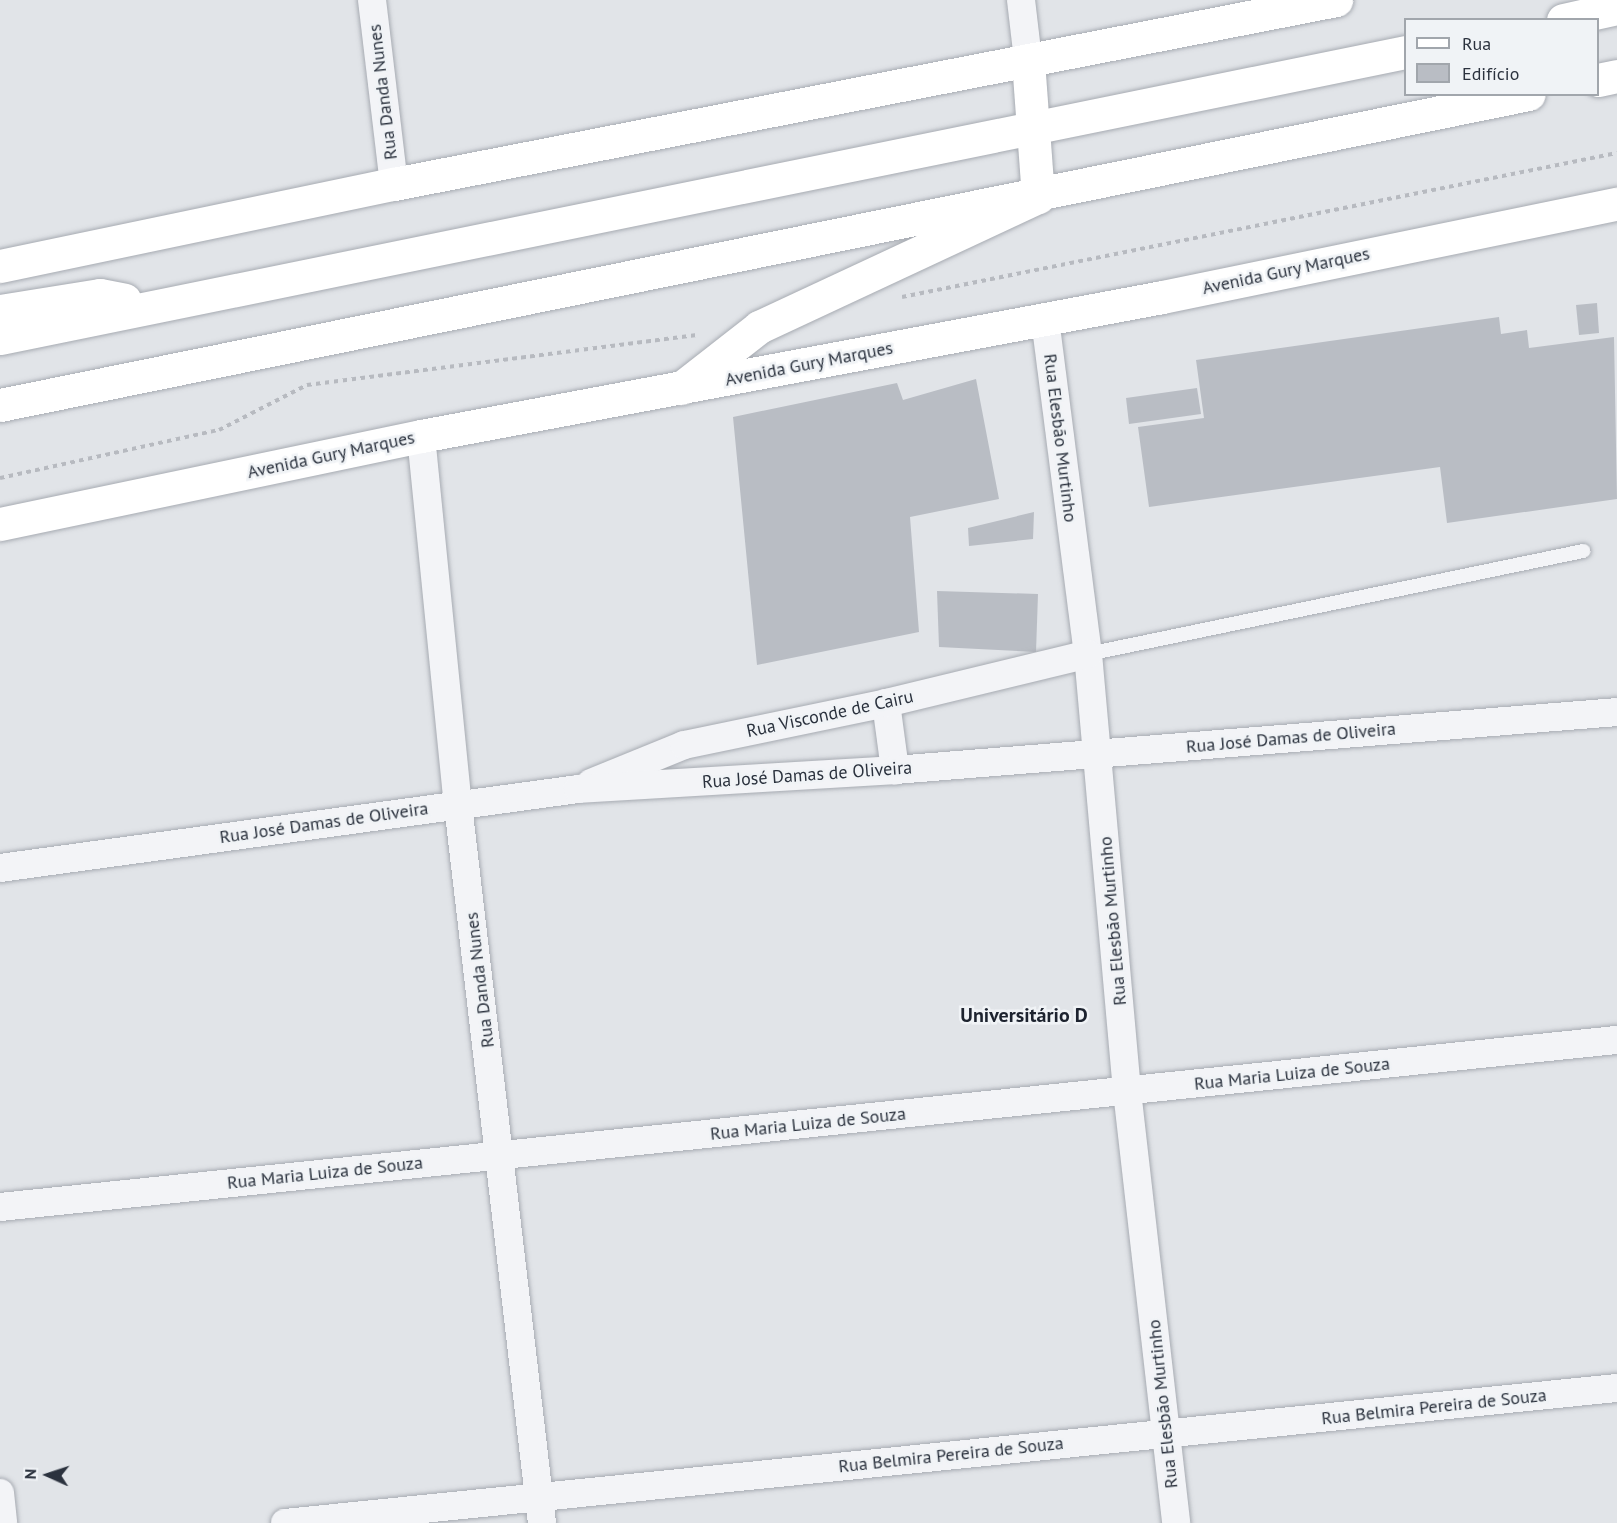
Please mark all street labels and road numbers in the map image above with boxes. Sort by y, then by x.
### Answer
street label: Rua Danda Nunes [364,23,402,161]
street label: Avenida Gury Marques [1200,243,1372,299]
street label: Avenida Gury Marques [723,337,895,391]
street label: Rua Elesbão Murtinho [1039,353,1081,523]
street label: Avenida Gury Marques [245,427,417,483]
street label: Rua Visconde de Cairu [744,686,916,742]
street label: Rua José Damas de Oliveira [1185,718,1397,758]
street label: Rua José Damas de Oliveira [701,757,913,793]
street label: Rua José Damas de Oliveira [218,798,430,848]
street label: Rua Elesbão Murtinho [1095,836,1131,1006]
street label: Rua Danda Nunes [461,911,499,1049]
street label: Rua Maria Luiza de Souza [1193,1053,1391,1095]
street label: Rua Maria Luiza de Souza [709,1103,907,1145]
street label: Rua Maria Luiza de Souza [226,1152,424,1194]
street label: Rua Elesbão Murtinho [1143,1319,1183,1489]
street label: Rua Belmira Pereira de Souza [1320,1384,1548,1430]
street label: Rua Belmira Pereira de Souza [837,1432,1065,1478]

